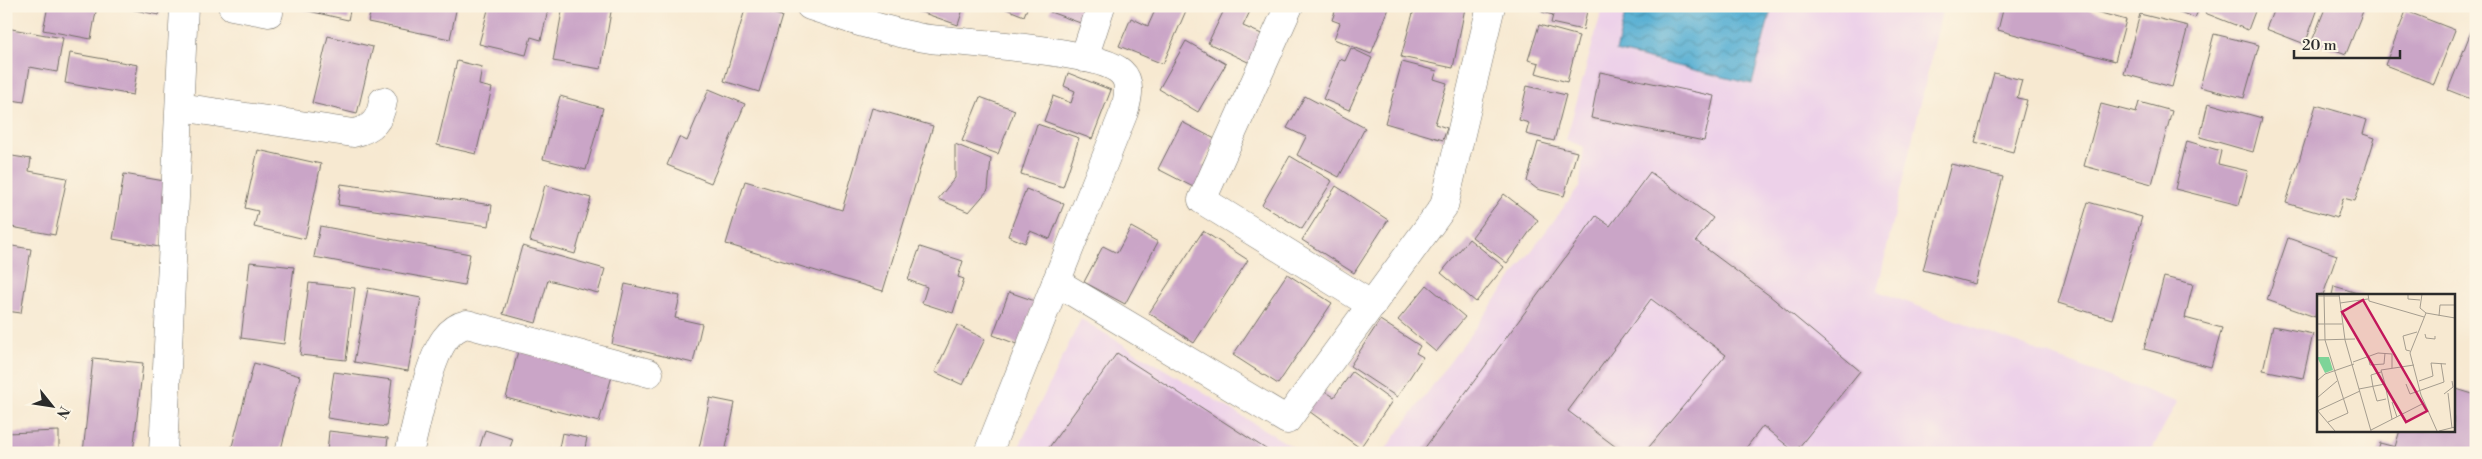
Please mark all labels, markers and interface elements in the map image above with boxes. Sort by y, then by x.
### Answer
scale bar [2294,28,2401,60]
text: 20 m [2302,36,2337,55]
inset map [2317,294,2454,432]
north arrow [28,382,78,432]
text: N [52,403,73,421]

